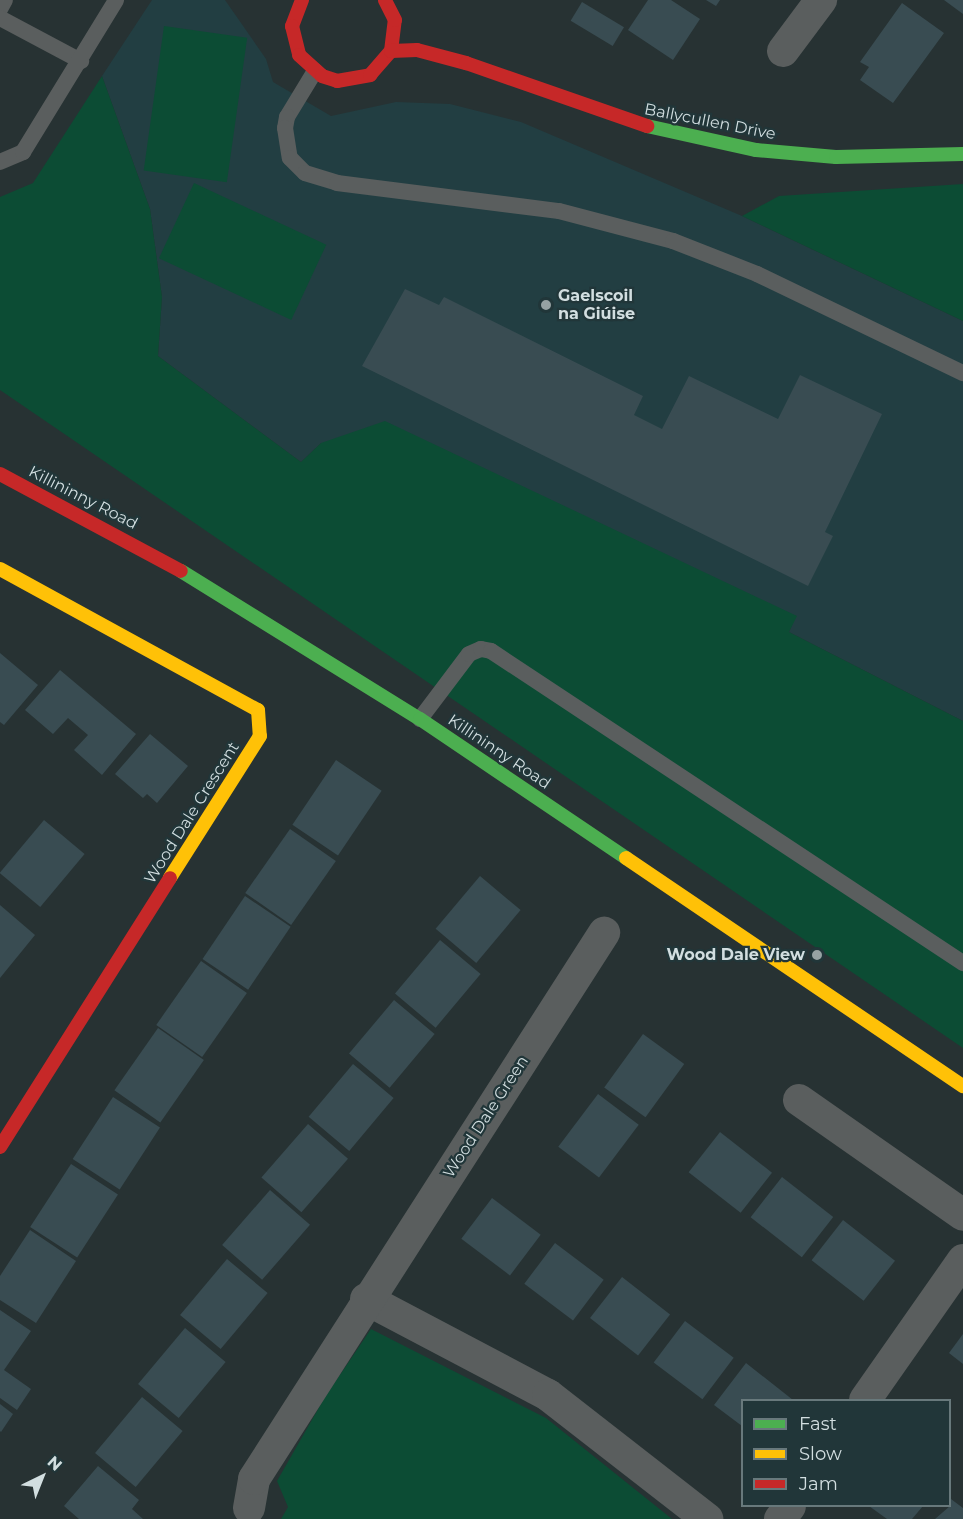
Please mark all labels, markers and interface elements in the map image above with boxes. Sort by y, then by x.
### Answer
street label: Ballycullen Drive [643,100,777,144]
place label: Gaelscoil na Giúise [558,286,635,324]
marker: Gaelscoil na Giúise [539,298,553,312]
street label: Killininny Road [25,462,141,534]
street label: Killininny Road [444,711,554,793]
street label: Wood Dale Crescent [140,739,244,887]
place label: Wood Dale View [667,945,805,965]
marker: Wood Dale View [810,948,824,962]
street label: Wood Dale Green [439,1052,533,1182]
legend [741,1399,951,1507]
text: Fast [799,1413,837,1435]
text: Slow [799,1443,842,1465]
north arrow [12,1447,72,1507]
text: N [43,1452,66,1475]
text: Jam [799,1473,838,1495]

